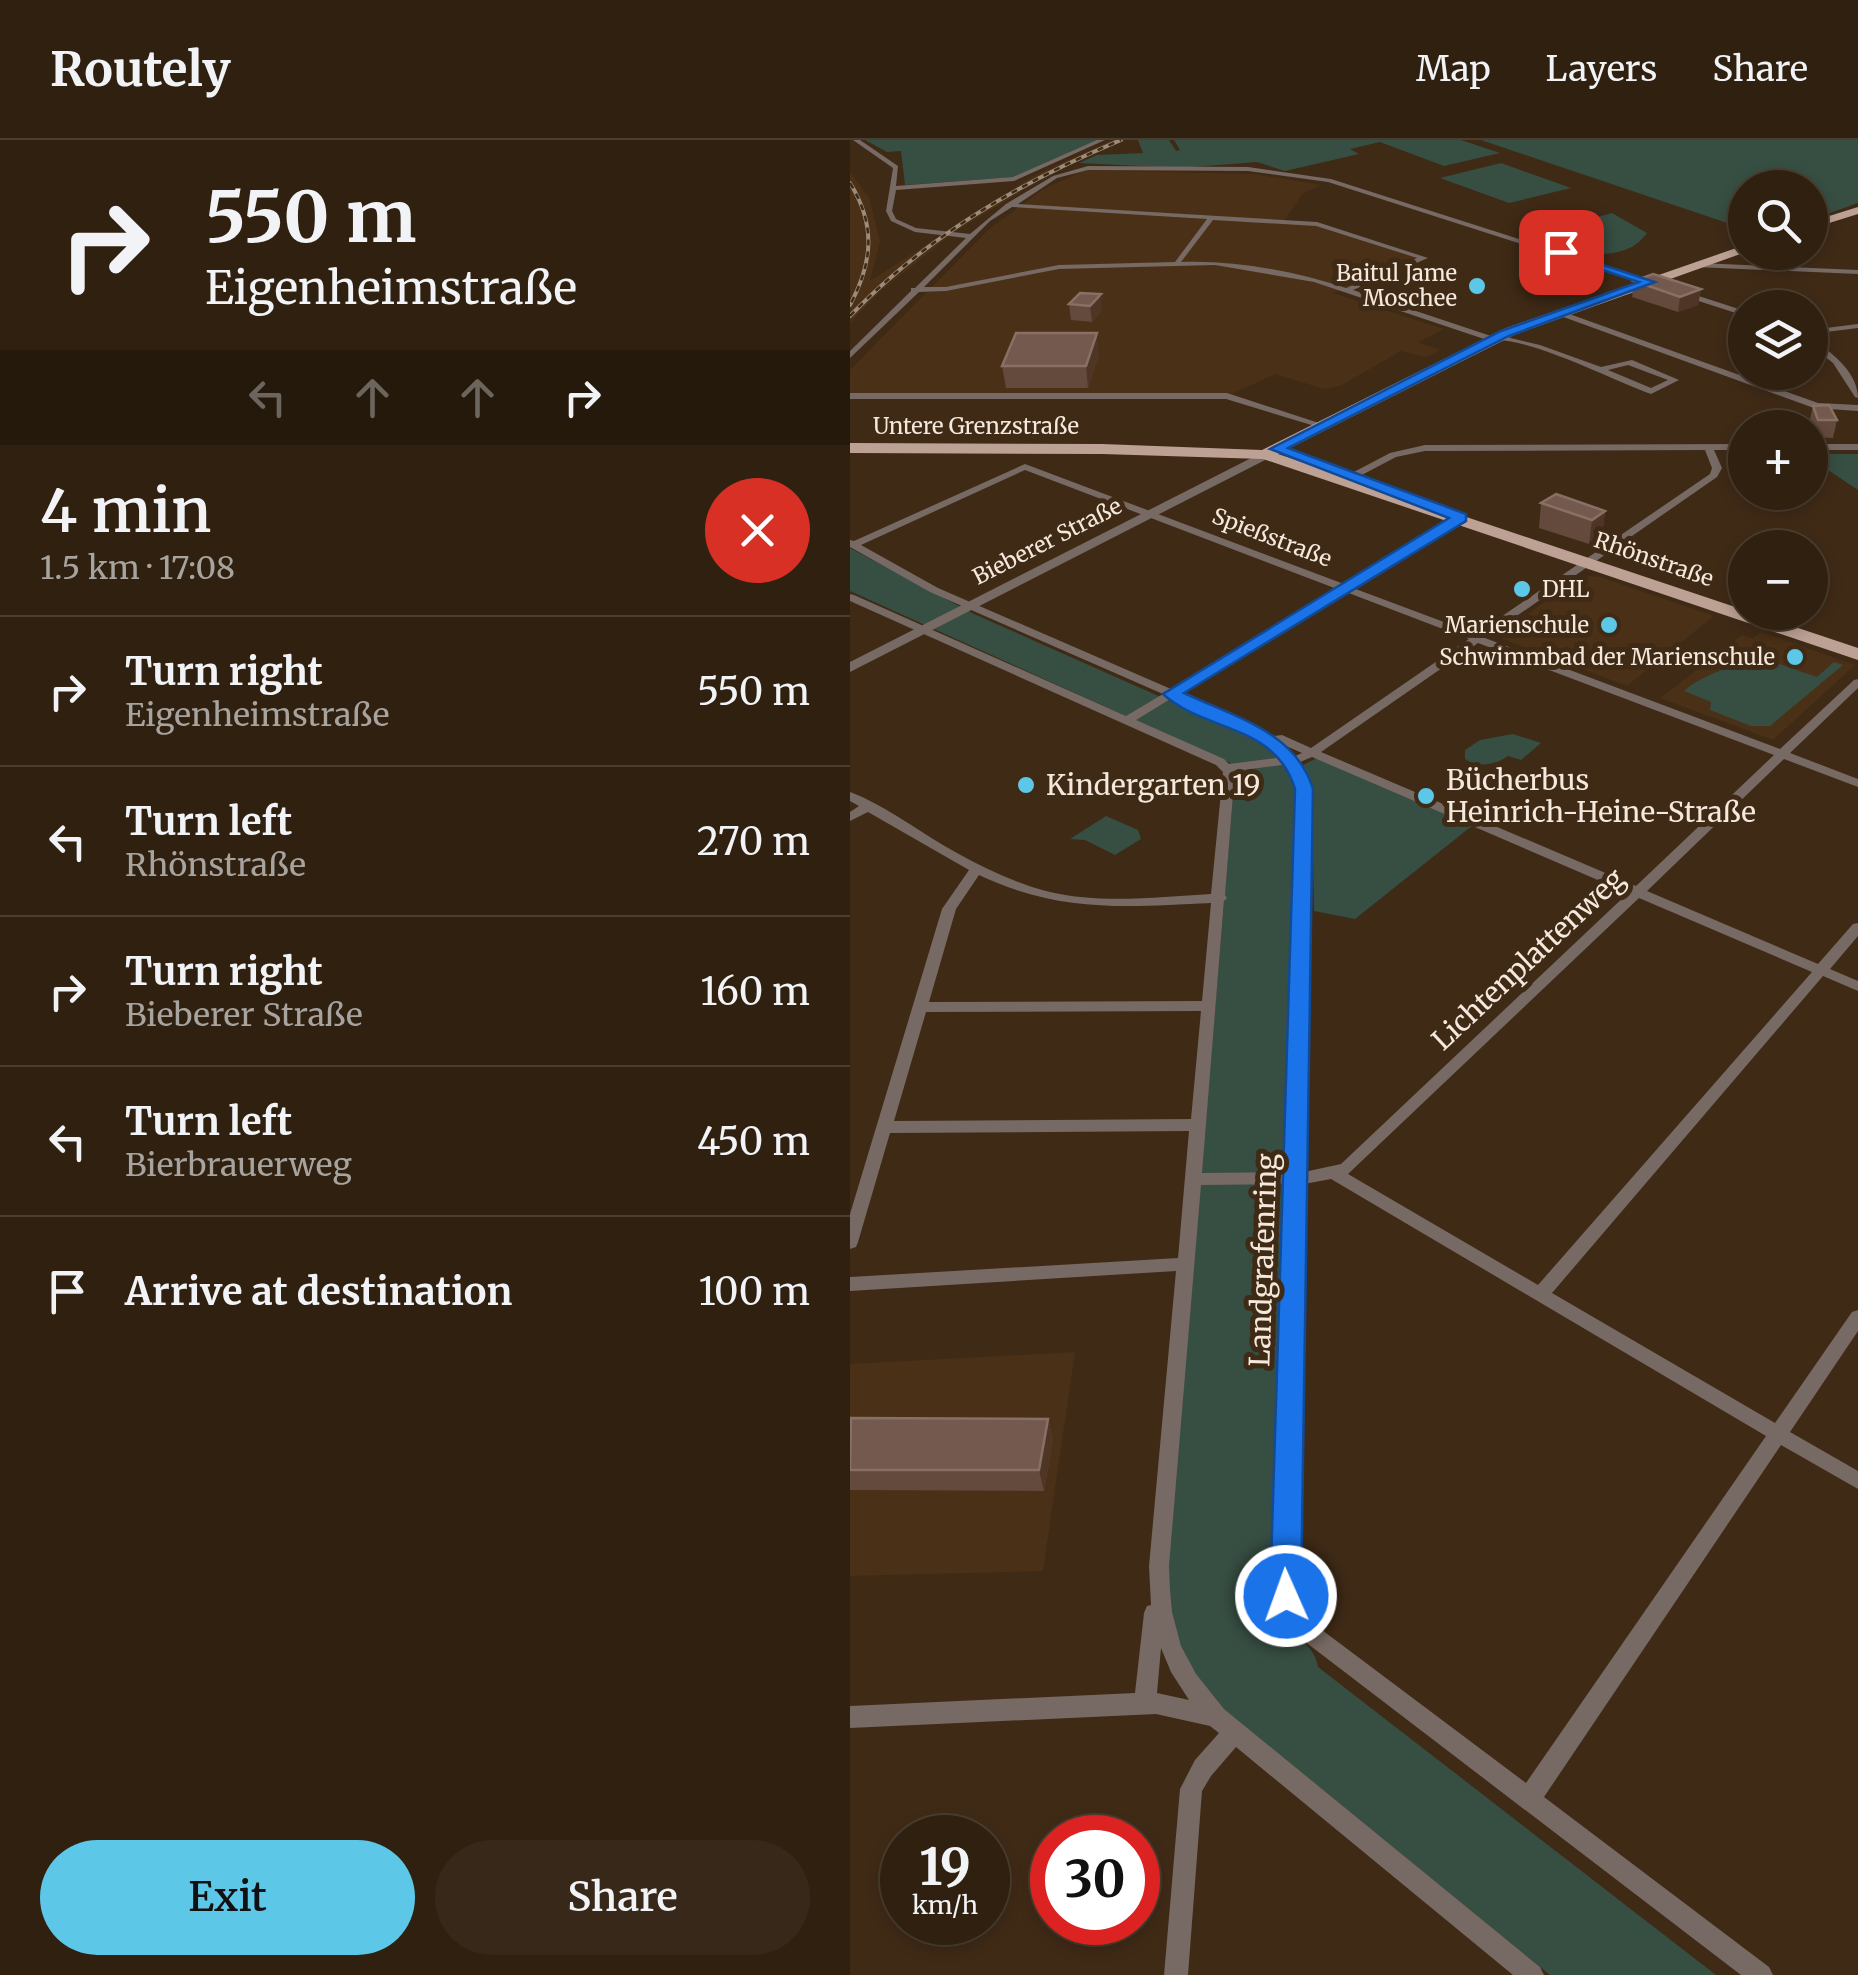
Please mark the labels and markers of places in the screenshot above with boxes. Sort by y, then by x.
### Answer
pin [1519,210,1604,295]
place label: Baitul Jame Moschee [1336,259,1457,312]
marker: Baitul Jame Moschee [1466,275,1488,297]
place label: DHL [1542,575,1590,603]
marker: DHL [1511,578,1533,600]
place label: Marienschule [1445,611,1589,639]
marker: Marienschule [1598,614,1620,636]
place label: Schwimmbad der Marienschule [1439,643,1775,671]
marker: Schwimmbad der Marienschule [1784,646,1806,668]
place label: Bücherbus Heinrich-Heine-Straße [1446,762,1756,830]
place label: Kindergarten 19 [1046,767,1260,803]
marker: Kindergarten 19 [1015,774,1037,796]
marker: Bücherbus Heinrich-Heine-Straße [1415,785,1437,807]

